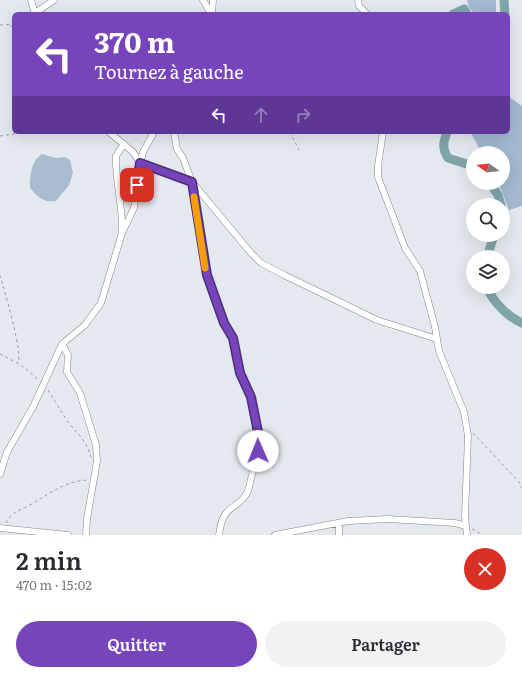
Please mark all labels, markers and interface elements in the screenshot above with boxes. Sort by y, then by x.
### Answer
text: 370 m [94,20,175,62]
icon: left [28,28,80,80]
text: Tournez à gauche [94,58,244,85]
icon: left [208,104,230,126]
icon: ahead [250,104,272,126]
icon: right [292,104,314,126]
north arrow [466,146,510,190]
map controls [466,146,510,294]
pin [120,168,154,202]
icon: arrive [126,174,148,196]
button: search [466,198,510,242]
button: layers [466,250,510,294]
position arrow [237,430,279,472]
text: 2 min [16,542,82,577]
button: close [464,548,506,590]
text: 470 m · 15:02 [16,575,92,594]
button: Quitter [16,621,257,667]
button: Partager [265,621,506,667]

